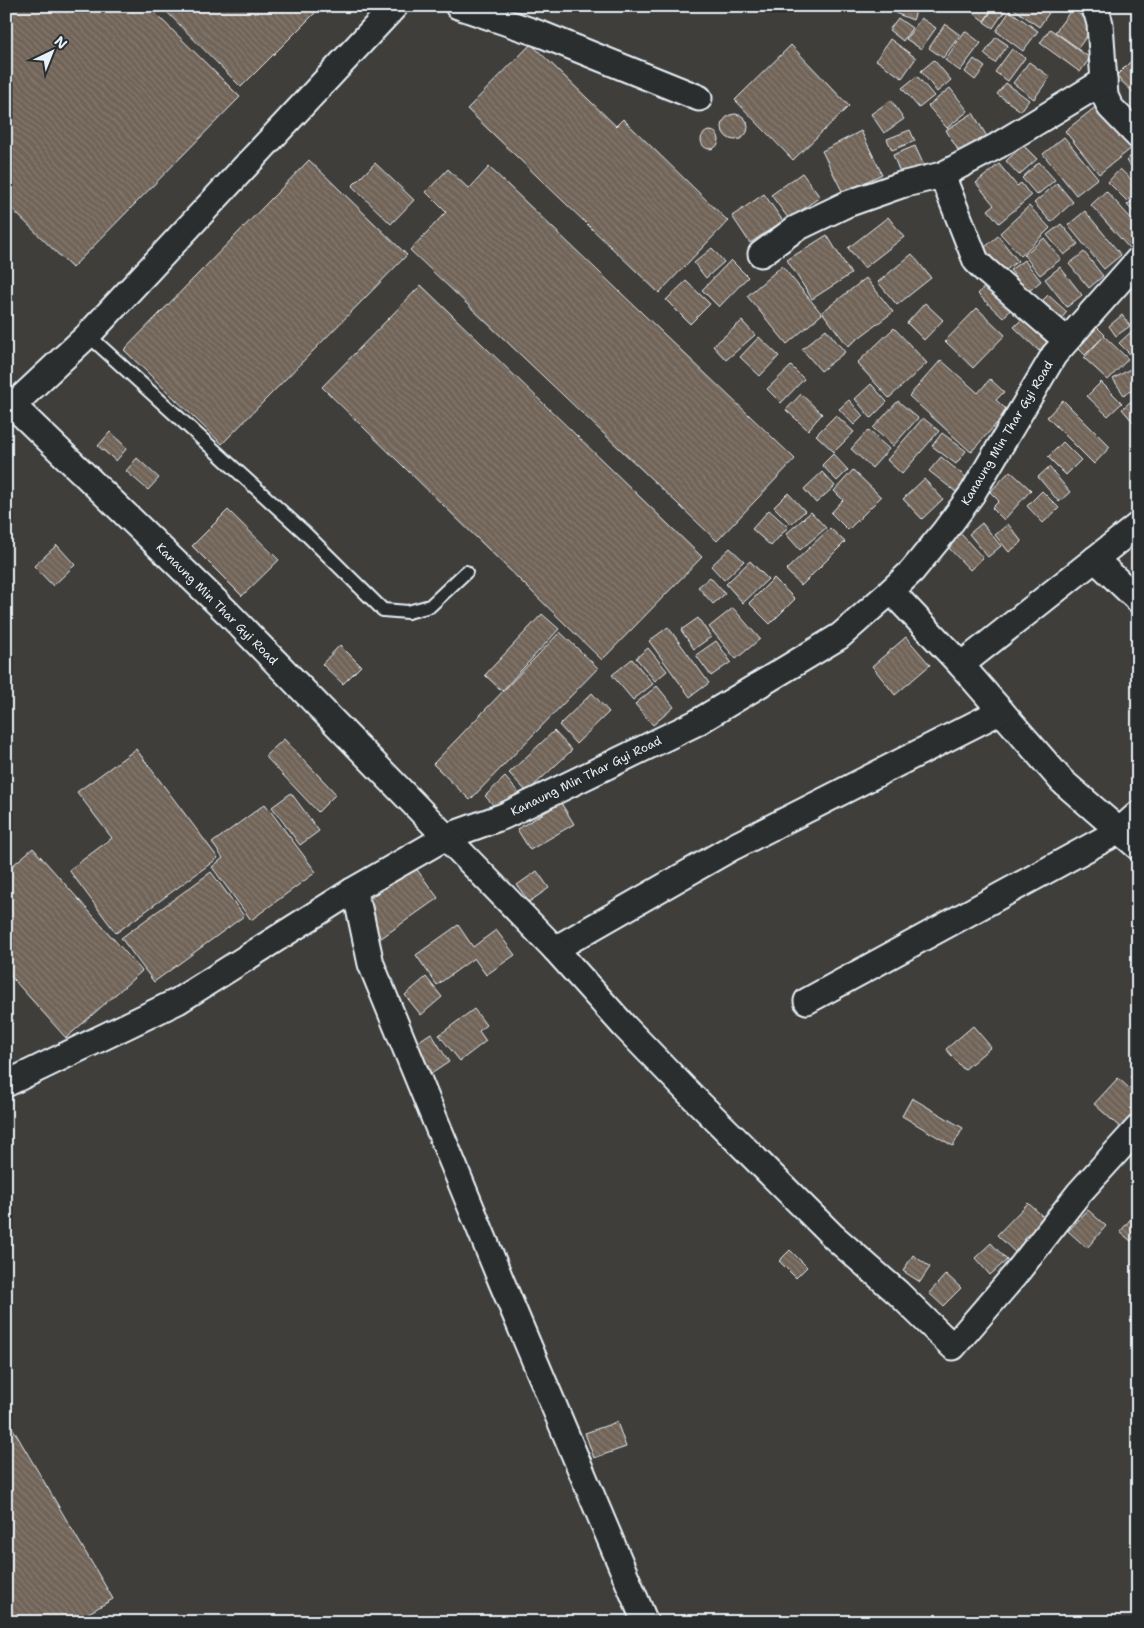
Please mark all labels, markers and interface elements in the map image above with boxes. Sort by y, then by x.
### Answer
north arrow [28,28,78,78]
text: N [51,32,71,53]
street label: Kanaung Min Thar Gyi Road [957,357,1057,508]
street label: Kanaung Min Thar Gyi Road [153,540,282,669]
street label: Kanaung Min Thar Gyi Road [508,732,664,820]

